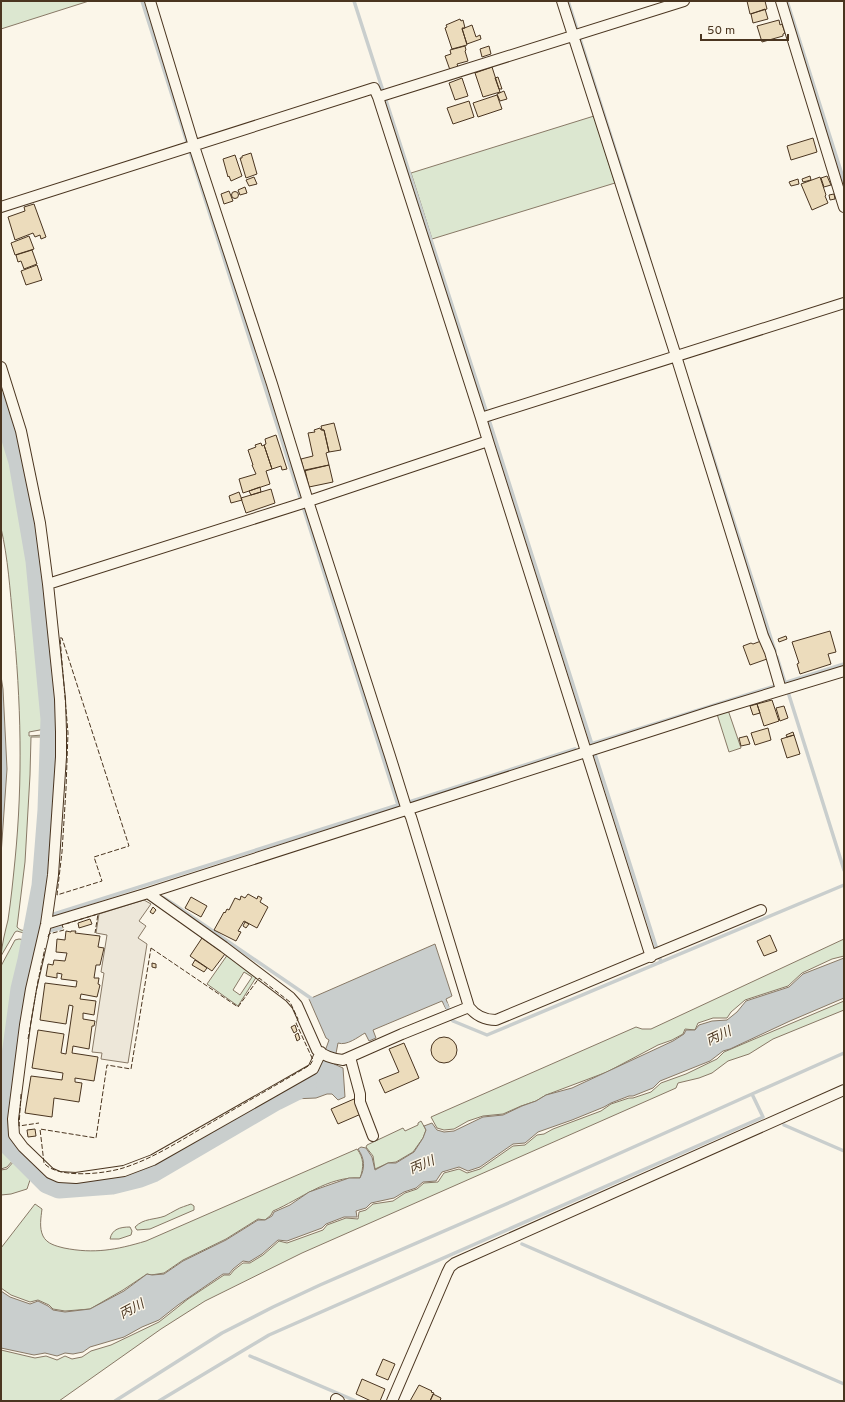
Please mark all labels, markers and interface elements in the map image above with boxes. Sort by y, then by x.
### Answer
scale bar [701,16,788,42]
text: 50 m [707,23,735,39]
water label: 丙川 [704,1023,736,1050]
water label: 丙川 [407,1153,439,1178]
water label: 丙川 [117,1296,149,1323]

